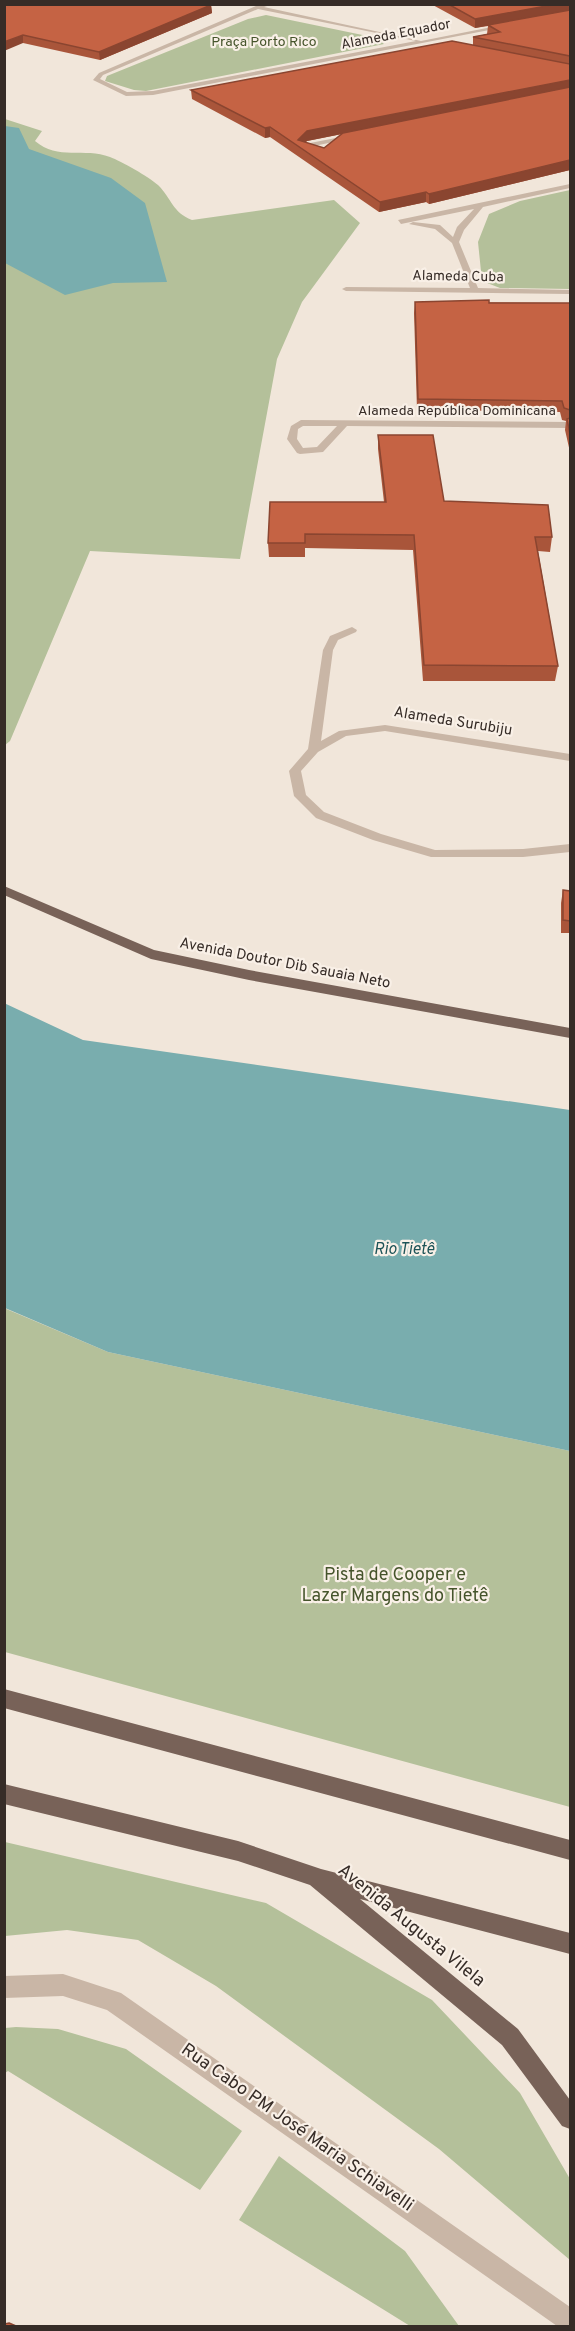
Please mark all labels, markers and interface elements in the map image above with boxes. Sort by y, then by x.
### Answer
street label: Alameda Equador [340,16,453,54]
park label: Praça Porto Rico [211,34,317,51]
street label: Alameda Cuba [412,268,504,286]
street label: Alameda República Dominicana [358,403,556,420]
street label: Alameda Surubiju [392,703,514,741]
street label: Avenida Doutor Dib Sauaia Neto [178,934,392,994]
water label: Rio Tietê [374,1240,435,1260]
park label: Pista de Cooper e Lazer Margens do Tietê [302,1564,489,1608]
street label: Avenida Augusta Vilela [333,1859,489,1993]
street label: Rua Cabo PM José Maria Schiavelli [176,2039,418,2217]

